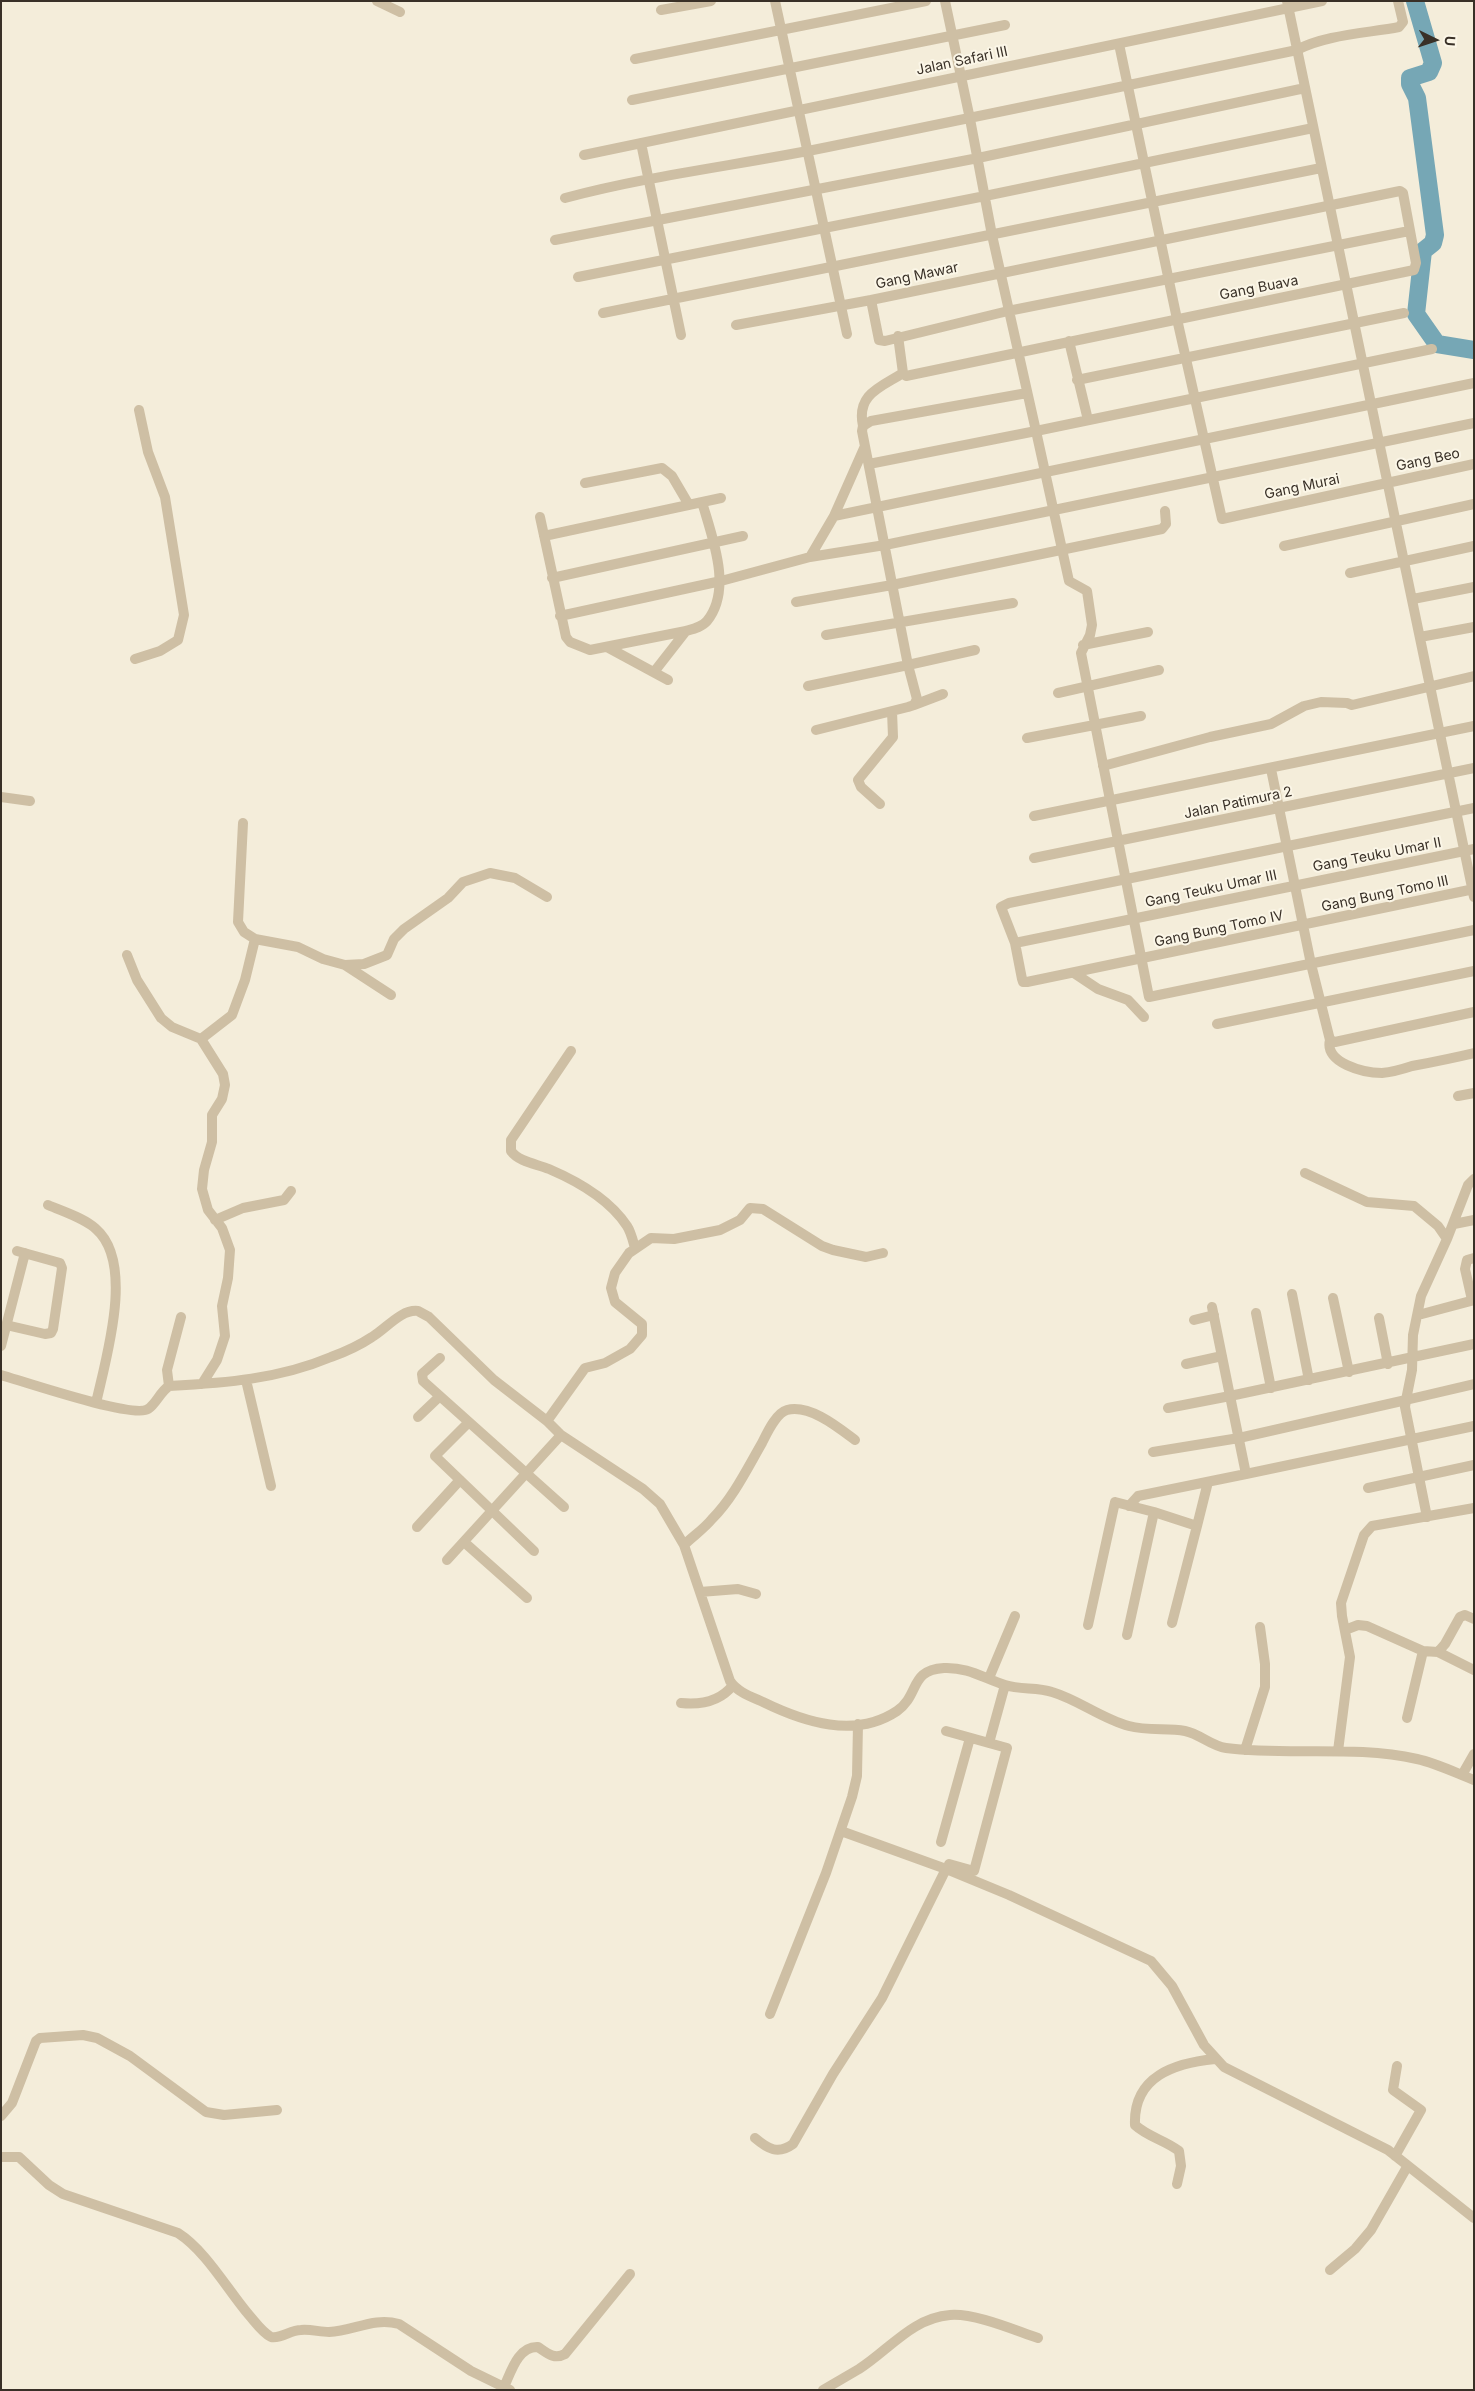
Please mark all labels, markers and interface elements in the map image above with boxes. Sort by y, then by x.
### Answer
north arrow [1410,15,1460,65]
text: U [1442,35,1459,47]
street label: Jalan Safari III [915,43,1009,79]
street label: Gang Mawar [874,259,960,293]
street label: Gang Buava [1218,272,1300,304]
street label: Gang Beo [1395,445,1461,475]
street label: Gang Murai [1263,471,1341,503]
street label: Jalan Patimura 2 [1182,783,1294,823]
street label: Gang Teuku Umar II [1311,834,1443,876]
street label: Gang Teuku Umar III [1144,867,1278,911]
street label: Gang Bung Tomo III [1320,872,1450,916]
street label: Gang Bung Tomo IV [1153,907,1285,951]

